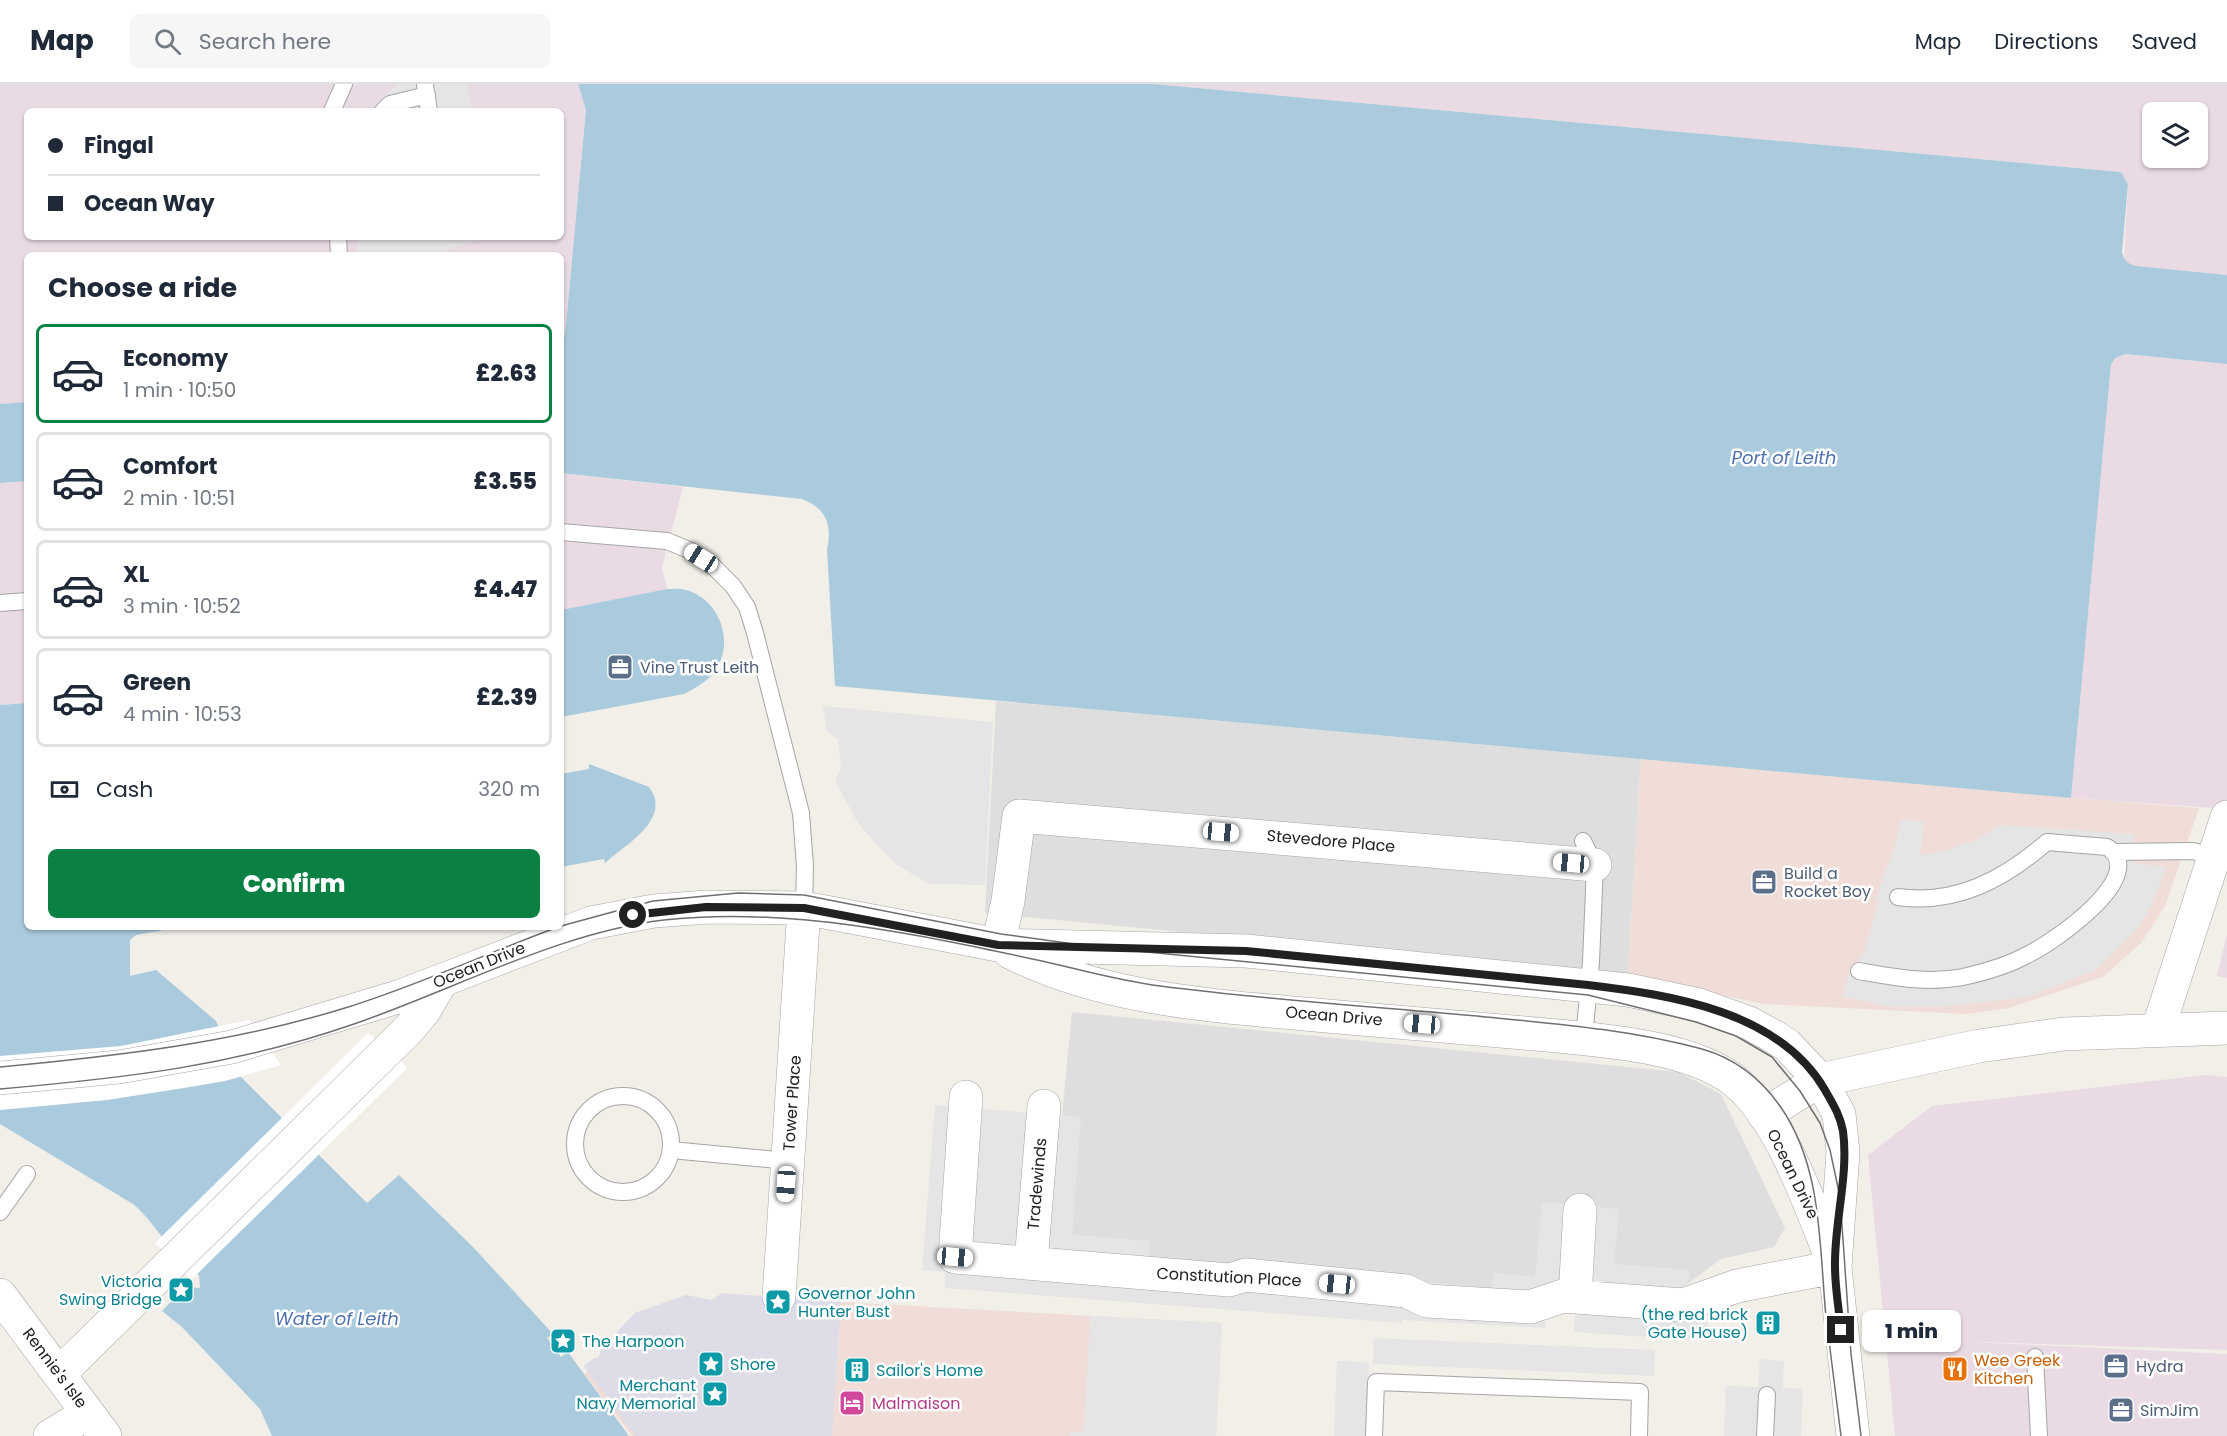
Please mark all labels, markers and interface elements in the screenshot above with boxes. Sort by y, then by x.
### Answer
search box [130,14,550,68]
text: Map [30,21,94,60]
icon: search [151,25,184,58]
text: Search here [199,26,331,57]
text: Map [1915,27,1961,56]
text: Directions [1994,27,2098,56]
text: Saved [2131,27,2197,56]
map controls [2142,102,2208,168]
button: layers [2142,102,2208,168]
text: Fingal [84,130,154,161]
text: Ocean Way [84,188,215,219]
text: Choose a ride [48,269,237,306]
text: Economy [123,343,228,374]
icon: car [51,347,105,401]
text: £2.63 [476,358,537,389]
text: 1 min · 10:50 [123,376,236,404]
water label: Port of Leith [1732,445,1836,470]
text: Comfort [123,451,217,482]
icon: car [51,455,105,509]
text: £3.55 [473,466,537,497]
text: 2 min · 10:51 [123,484,235,512]
car [681,541,721,575]
text: XL [123,559,149,590]
icon: car [51,563,105,617]
text: £4.47 [474,574,537,605]
text: 3 min · 10:52 [123,592,241,620]
office icon: Vine Trust Leith [605,652,635,682]
place label: Vine Trust Leith [640,656,759,679]
text: Green [123,667,191,698]
icon: car [51,671,105,725]
text: £2.39 [476,682,537,713]
text: 4 min · 10:53 [123,700,242,728]
icon: cash [48,773,81,806]
text: Cash [96,774,153,805]
text: 320 m [478,775,540,803]
car [1202,821,1240,843]
street label: Stevedore Place [1266,824,1396,858]
button: Confirm [48,849,540,918]
car [1552,852,1590,874]
place label: Build a Rocket Boy [1784,862,1871,903]
office icon: Build a Rocket Boy [1749,867,1779,897]
route start [619,901,646,928]
street label: Ocean Drive [429,936,529,994]
street label: Ocean Drive [1284,1000,1384,1032]
car [1403,1013,1441,1035]
street label: Tower Place [777,1054,807,1152]
street label: Ocean Drive [1761,1125,1825,1223]
street label: Tradewinds [1022,1137,1052,1231]
car [776,1165,796,1203]
car [936,1246,974,1268]
street label: Constitution Place [1156,1262,1302,1292]
place label: Victoria Swing Bridge [59,1270,162,1311]
car [1318,1273,1356,1295]
place icon: Victoria Swing Bridge [166,1275,196,1305]
place label: Governor John Hunter Bust [798,1282,915,1323]
place icon: Governor John Hunter Bust [763,1287,793,1317]
place label: (the red brick Gate House) [1641,1303,1749,1344]
water label: Water of Leith [275,1306,399,1331]
building icon: (the red brick Gate House) [1753,1308,1783,1338]
callout: 1 min [1862,1309,1961,1351]
route end [1827,1316,1854,1343]
text: 1 min [1885,1317,1938,1345]
street label: Rennie's Isle [17,1323,93,1413]
place icon: The Harpoon [548,1326,578,1356]
place label: The Harpoon [582,1330,684,1353]
place icon: Shore [696,1349,726,1379]
place label: Wee Greek Kitchen [1974,1349,2061,1390]
office icon: Hydra [2101,1351,2131,1381]
place label: Shore [730,1353,776,1376]
restaurant icon: Wee Greek Kitchen [1940,1354,1970,1384]
building icon: Sailor's Home [842,1355,872,1385]
place label: Hydra [2136,1355,2184,1378]
place label: Sailor's Home [876,1359,983,1382]
place label: Merchant Navy Memorial [577,1374,696,1415]
place icon: Merchant Navy Memorial [700,1379,730,1409]
hotel icon: Malmaison [837,1388,867,1418]
place label: Malmaison [872,1392,961,1415]
office icon: SimJim [2106,1395,2136,1425]
place label: SimJim [2140,1399,2199,1422]

